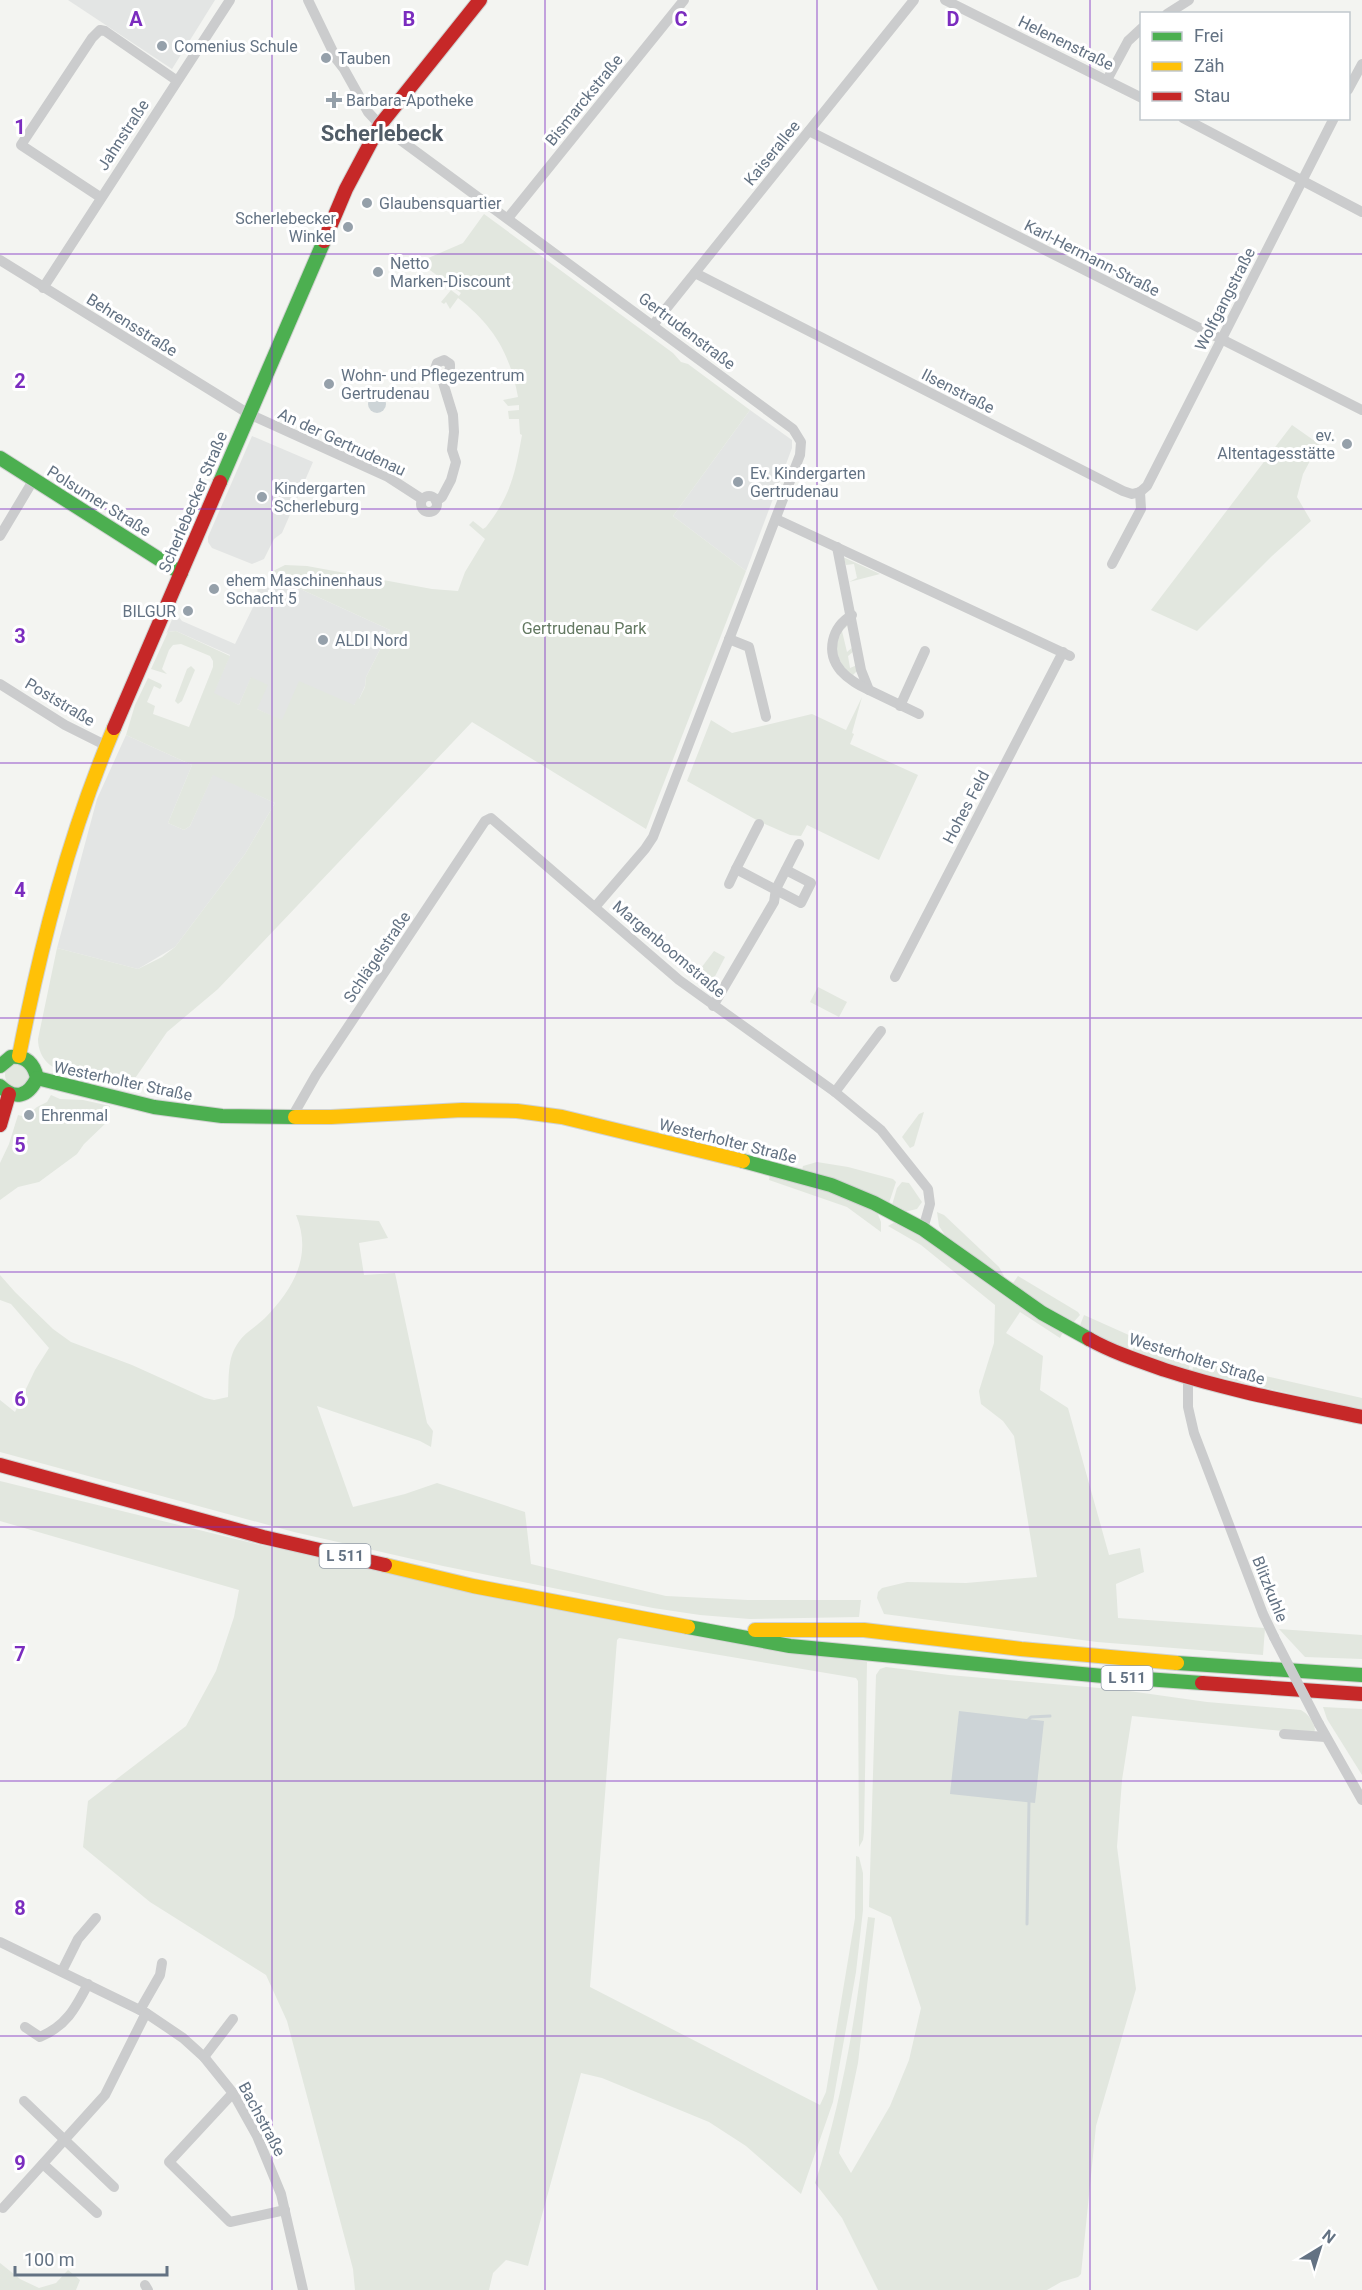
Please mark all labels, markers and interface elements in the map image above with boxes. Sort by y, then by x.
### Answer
text: A [129,7,143,31]
text: B [403,7,415,31]
text: C [674,7,688,31]
text: D [947,7,960,31]
street label: Helenenstraße [1015,12,1117,74]
legend [1140,12,1350,120]
text: Frei [1194,25,1224,46]
place label: Comenius Schule [174,37,298,56]
marker: Comenius Schule [155,39,169,53]
place label: Tauben [338,49,391,68]
marker: Tauben [319,51,333,65]
street label: Bismarckstraße [541,51,627,149]
text: Zäh [1194,55,1225,76]
text: Stau [1194,85,1230,106]
place label: Barbara-Apotheke [346,91,474,110]
marker: Barbara-Apotheke [327,93,341,107]
street label: Jahnstraße [93,96,153,174]
text: 1 [14,115,26,139]
street label: Kaiserallee [740,117,804,189]
district label: Scherlebeck [321,121,443,146]
place label: Glaubensquartier [379,194,502,213]
marker: Glaubensquartier [360,196,374,210]
place label: Scherlebecker Winkel [235,209,337,246]
street label: Karl-Hermann-Straße [1021,216,1163,300]
marker: Scherlebecker Winkel [341,220,355,234]
street label: Wolfgangstraße [1191,244,1259,354]
place label: Netto Marken-Discount [390,254,511,291]
marker: Netto Marken-Discount [371,265,385,279]
street label: Gertrudenstraße [635,288,739,374]
street label: Behrensstraße [83,290,181,360]
street label: Ilsenstraße [918,365,998,417]
place label: Wohn- und Pflegezentrum Gertrudenau [341,366,525,403]
text: 2 [14,369,26,393]
marker: Wohn- und Pflegezentrum Gertrudenau [322,377,336,391]
street label: An der Gertrudenau [275,404,409,480]
place label: ev. Altentagesstätte [1217,426,1335,463]
street label: Scherlebecker Straße [155,429,231,575]
marker: ev. Altentagesstätte [1340,437,1354,451]
street label: Polsumer Straße [44,462,154,540]
place label: Ev. Kindergarten Gertrudenau [750,464,866,501]
marker: Ev. Kindergarten Gertrudenau [731,475,745,489]
place label: Kindergarten Scherleburg [274,479,366,516]
marker: Kindergarten Scherleburg [255,490,269,504]
place label: ehem Maschinenhaus Schacht 5 [226,571,383,608]
marker: ehem Maschinenhaus Schacht 5 [207,582,221,596]
place label: BILGUR [122,602,176,621]
marker: BILGUR [181,604,195,618]
park label: Gertrudenau Park [522,619,647,638]
text: 3 [14,624,26,648]
place label: ALDI Nord [335,631,408,650]
marker: ALDI Nord [316,633,330,647]
street label: Poststraße [22,674,98,730]
street label: Hohes Feld [939,767,993,847]
text: 4 [14,878,26,902]
street label: Margenboomstraße [609,896,729,1002]
street label: Schlägelstraße [340,908,414,1006]
street label: Westerholter Straße [52,1057,194,1105]
place label: Ehrenmal [41,1106,108,1125]
marker: Ehrenmal [22,1108,36,1122]
street label: Westerholter Straße [657,1115,799,1167]
text: 5 [14,1133,26,1157]
street label: Westerholter Straße [1127,1329,1267,1389]
text: 6 [14,1387,26,1411]
road number: L 511 [320,1544,370,1568]
street label: Blitzkuhle [1248,1553,1292,1625]
text: 7 [14,1642,26,1666]
road number: L 511 [1102,1666,1152,1690]
text: 8 [14,1896,26,1920]
street label: Bachstraße [235,2079,289,2159]
text: 9 [14,2151,26,2175]
north arrow [1290,2218,1350,2278]
text: N [1319,2226,1339,2248]
scale bar [15,2239,166,2277]
text: 100 m [24,2249,75,2270]

